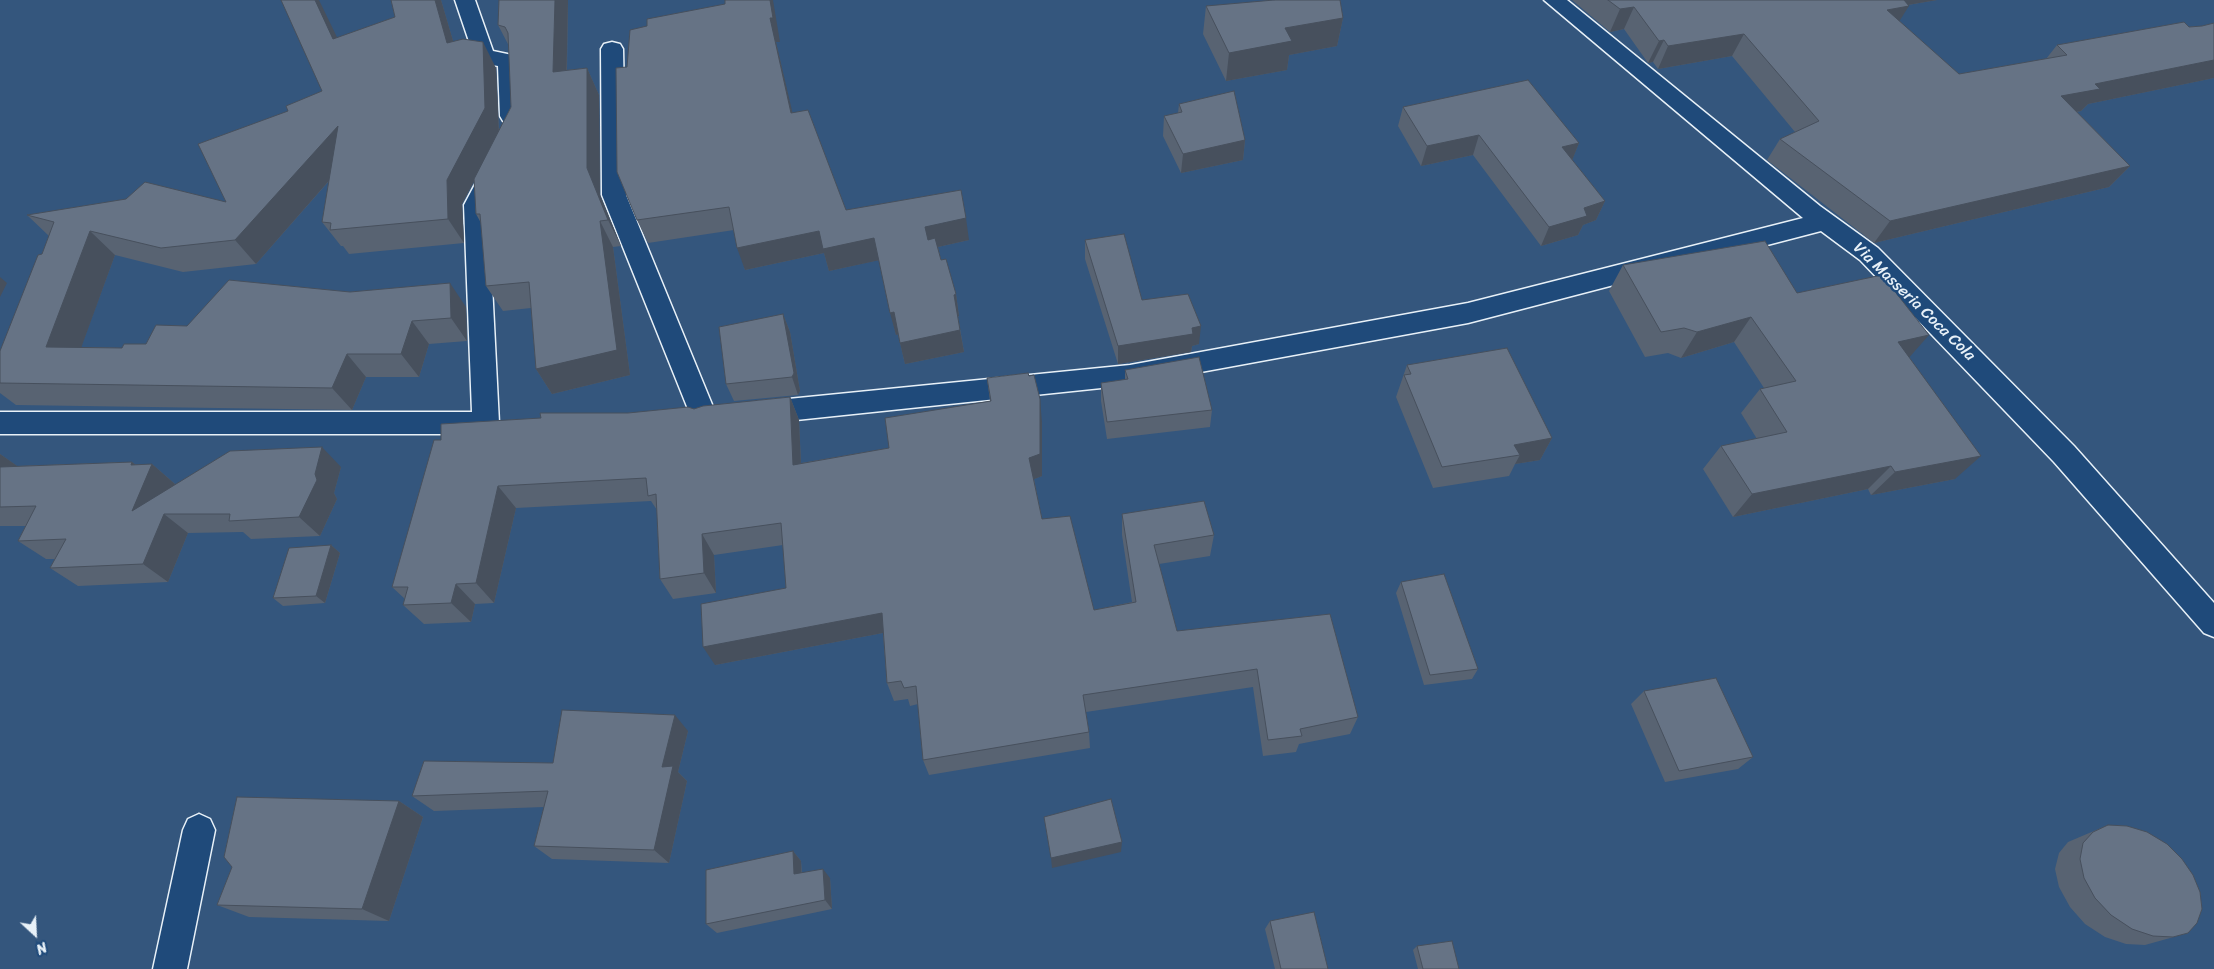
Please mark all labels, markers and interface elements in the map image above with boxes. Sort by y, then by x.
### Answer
street label: Via Masseria Coca Cola [1849,239,1979,365]
north arrow [10,909,60,959]
text: N [32,935,51,961]

